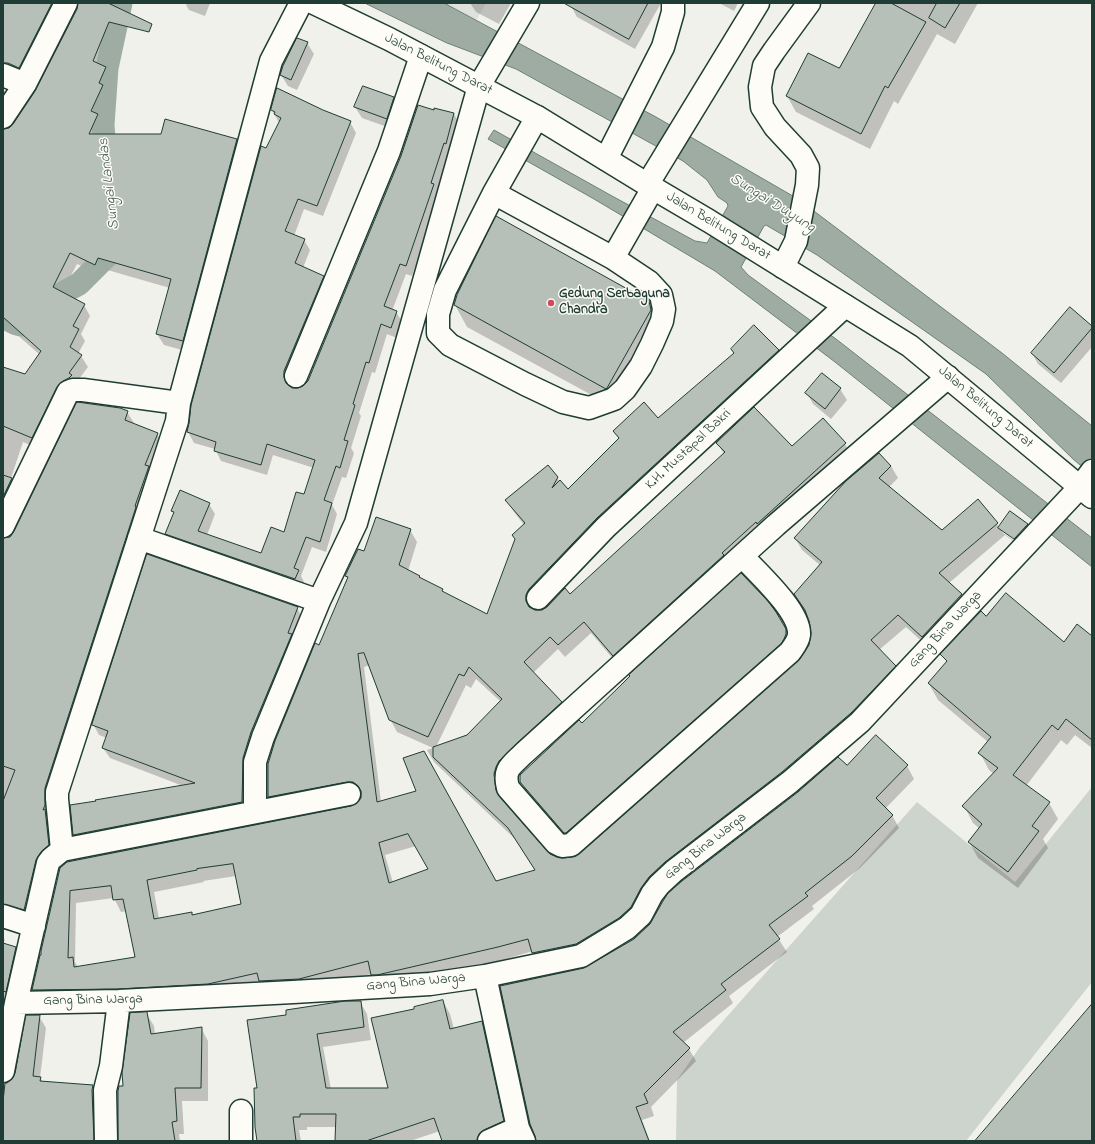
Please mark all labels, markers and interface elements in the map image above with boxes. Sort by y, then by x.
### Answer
street label: Jalan Belitung Darat [381,30,495,100]
water label: Sungai Landas [95,137,125,231]
water label: Sungai Duyung [726,171,818,237]
street label: Jalan Belitung Darat [663,189,773,265]
place label: Gedung Serbaguna Chandra [559,287,670,320]
marker: Gedung Serbaguna Chandra [546,298,556,308]
street label: Jalan Belitung Darat [934,363,1036,453]
street label: K.H. Mustapal Bakri [643,406,735,494]
street label: Gang Bina Warga [906,588,986,672]
street label: Gang Bina Warga [662,810,750,884]
street label: Gang Bina Warga [366,970,466,996]
street label: Gang Bina Warga [43,992,143,1010]

